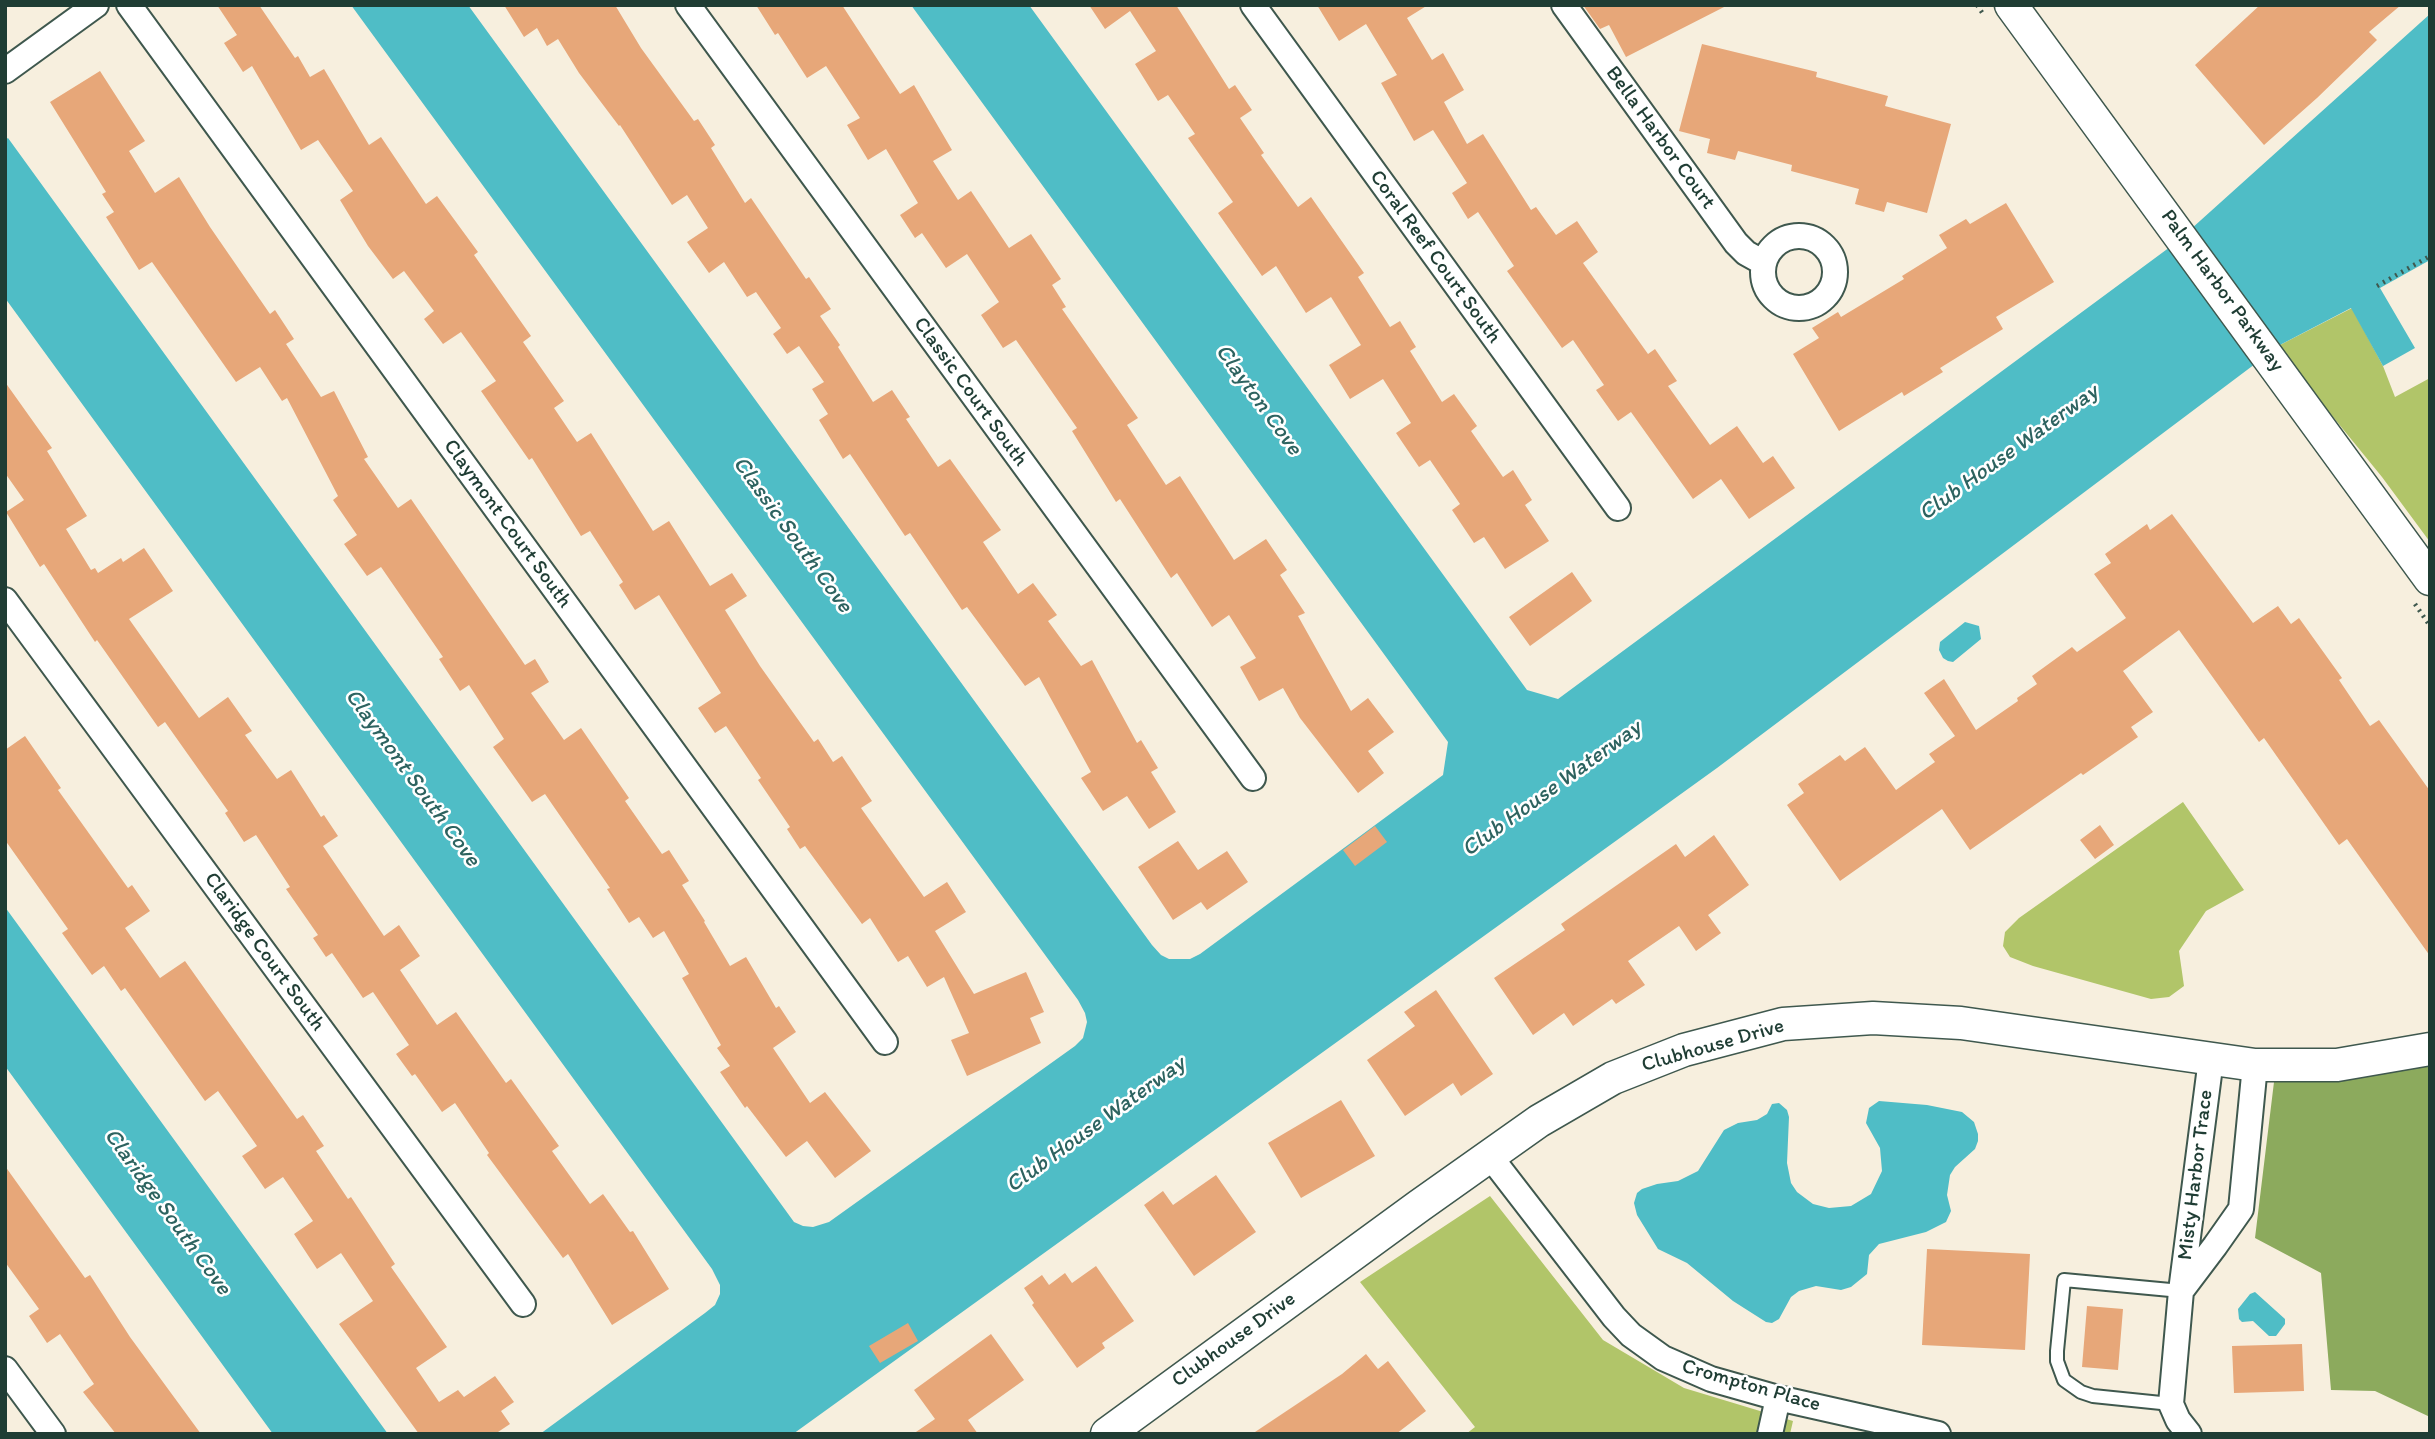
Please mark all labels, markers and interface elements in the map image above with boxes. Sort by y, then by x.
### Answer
street label: Bella Harbor Court [1600,61,1720,215]
street label: Coral Reef Court South [1364,165,1506,349]
street label: Palm Harbor Parkway [2155,205,2289,377]
street label: Classic Court South [907,312,1033,472]
water label: Clayton Cove [1208,339,1308,461]
water label: Club House Waterway [1914,379,2104,527]
street label: Claymont Court South [437,435,577,613]
water label: Classic South Cove [726,451,858,619]
water label: Claymont South Cove [338,684,486,872]
water label: Club House Waterway [1457,715,1647,863]
street label: Claridge Court South [198,868,330,1036]
street label: Clubhouse Drive [1639,1014,1787,1078]
water label: Club House Waterway [1001,1051,1191,1199]
street label: Misty Harbor Trace [2173,1088,2219,1262]
water label: Claridge South Cove [97,1123,237,1301]
street label: Clubhouse Drive [1167,1287,1301,1393]
street label: Crompton Place [1679,1354,1823,1418]

